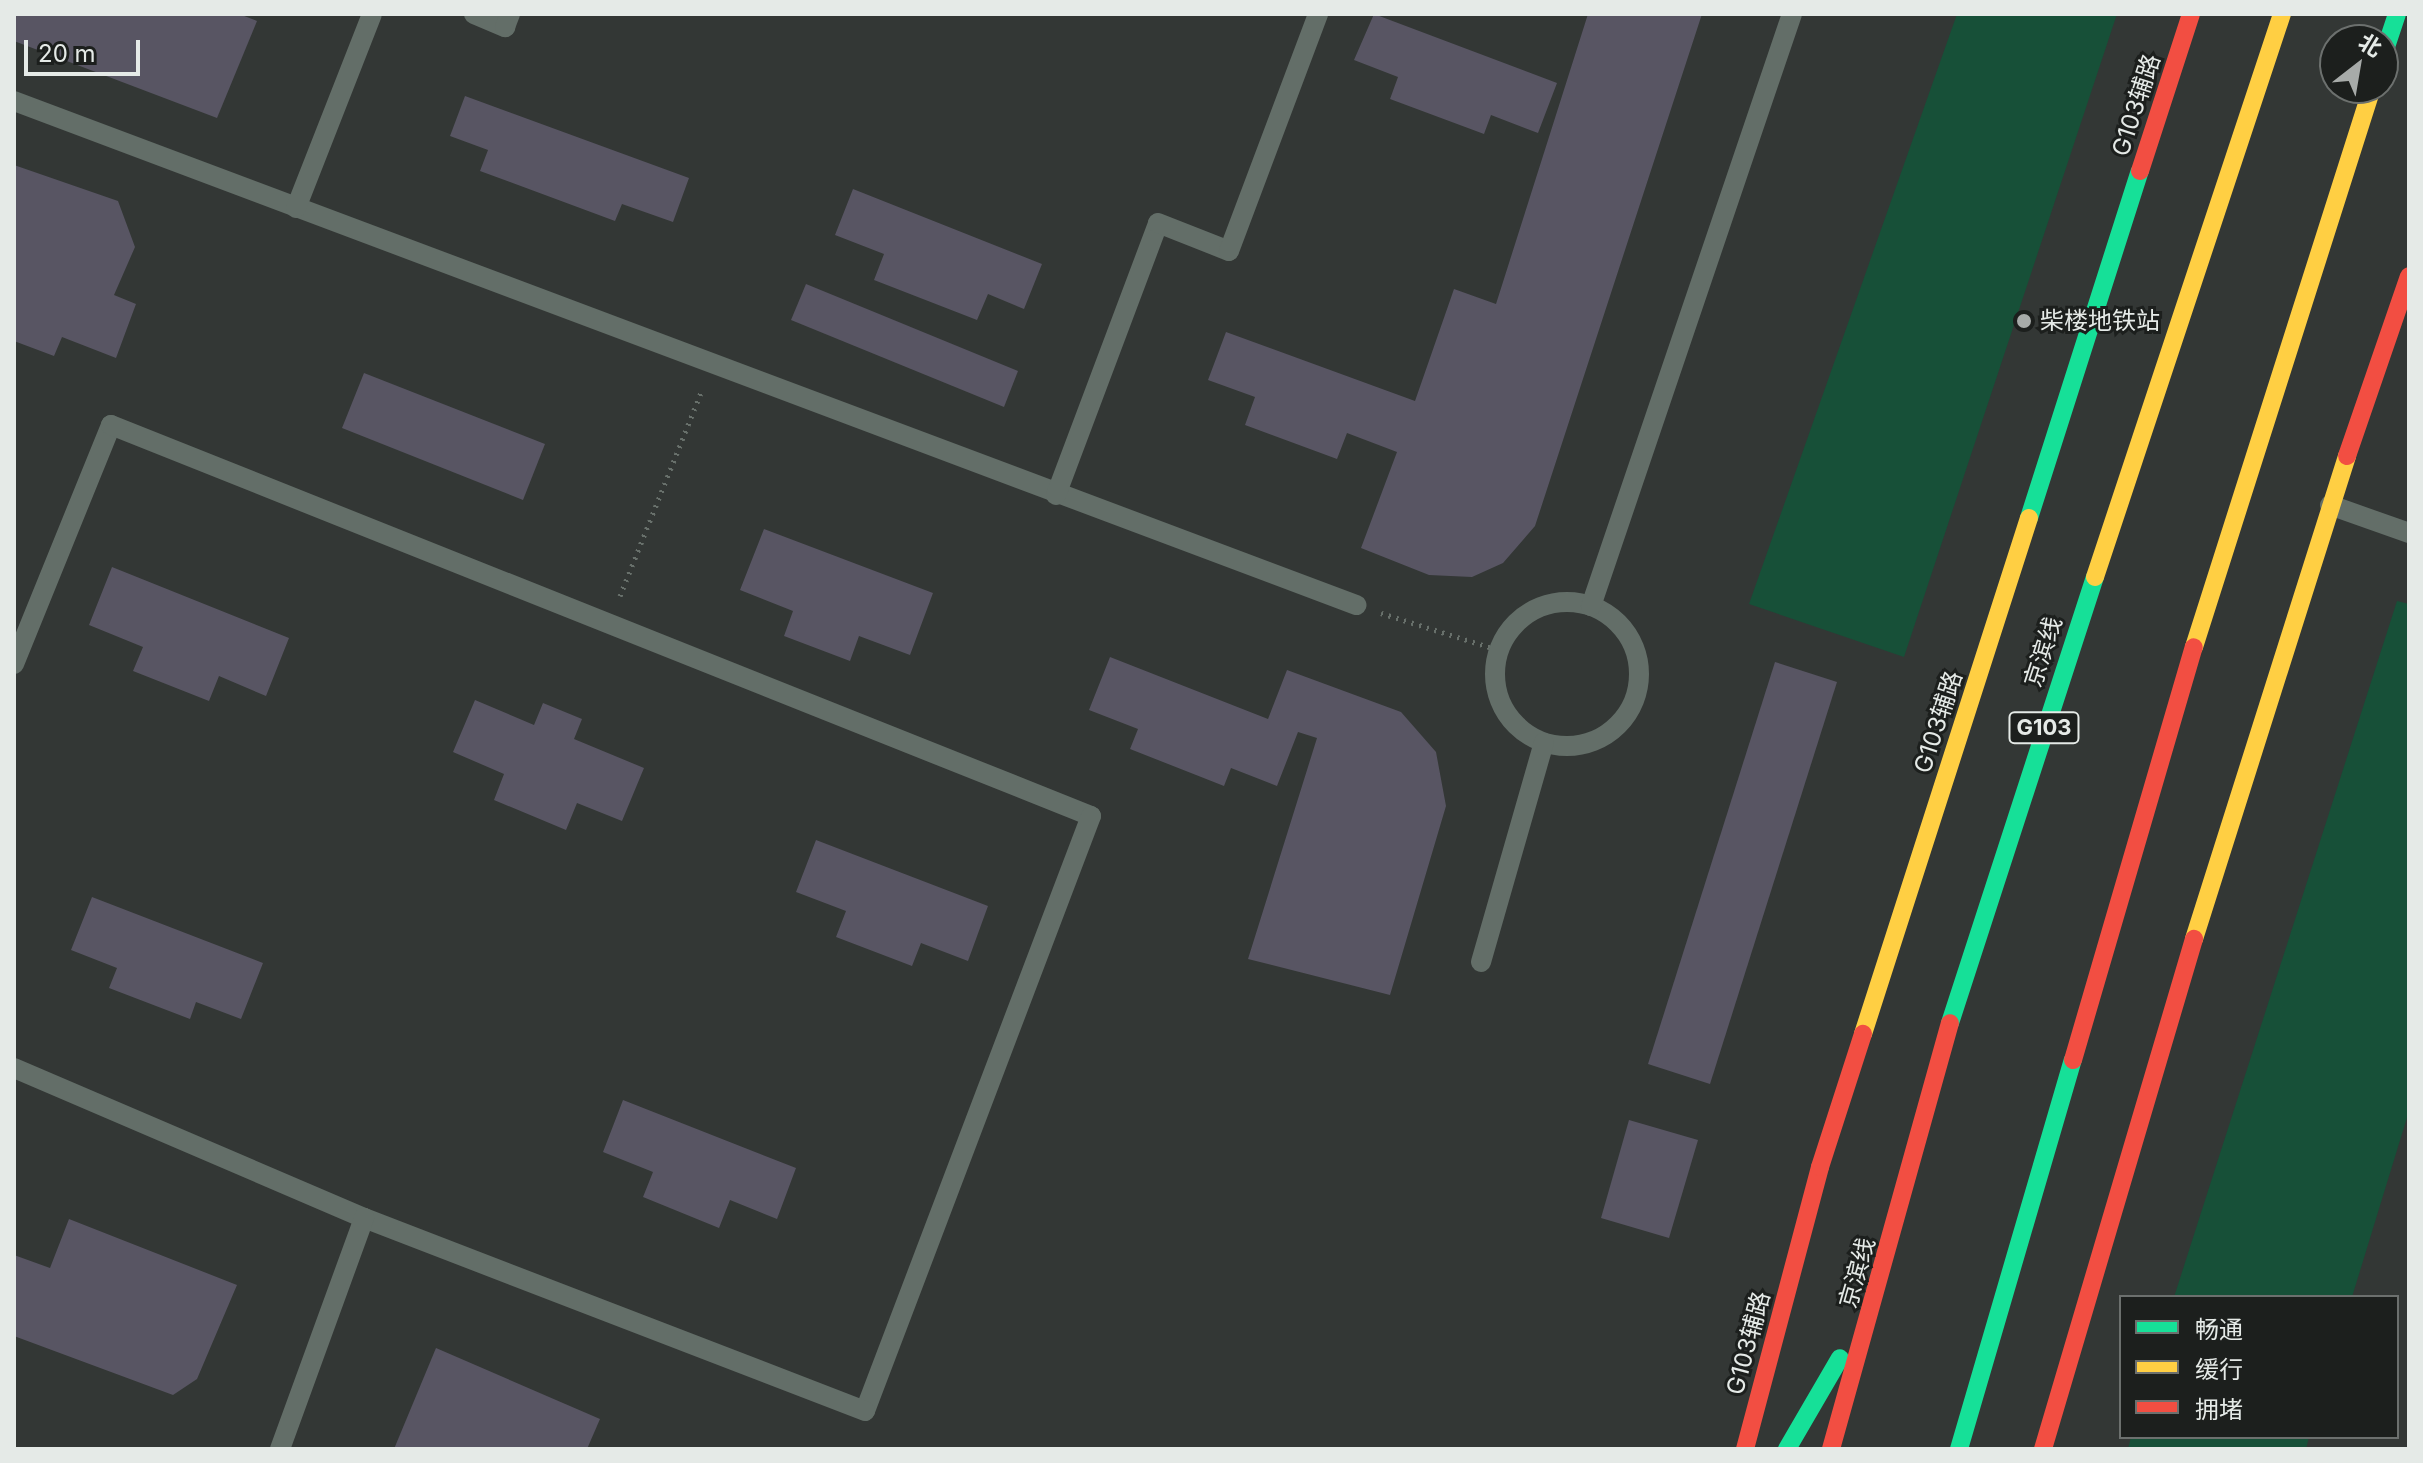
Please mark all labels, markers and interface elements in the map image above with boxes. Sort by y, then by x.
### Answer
scale bar [28,24,144,74]
north arrow [2319,24,2399,104]
text: 北 [2354,28,2386,62]
text: 20 m [38,39,96,68]
street label: G103辅路 [2106,50,2166,160]
place label: 柴楼地铁站 [2040,307,2160,335]
marker: 柴楼地铁站 [2015,312,2033,330]
street label: 京滨线 [2018,613,2068,691]
street label: G103辅路 [1908,667,1968,777]
road number: G103 [2008,710,2080,746]
street label: 京滨线 [1833,1234,1881,1312]
street label: G103辅路 [1720,1288,1776,1398]
legend [2119,1295,2399,1439]
text: 畅通 [2195,1315,2243,1344]
text: 缓行 [2195,1355,2243,1384]
text: 拥堵 [2195,1395,2243,1424]

